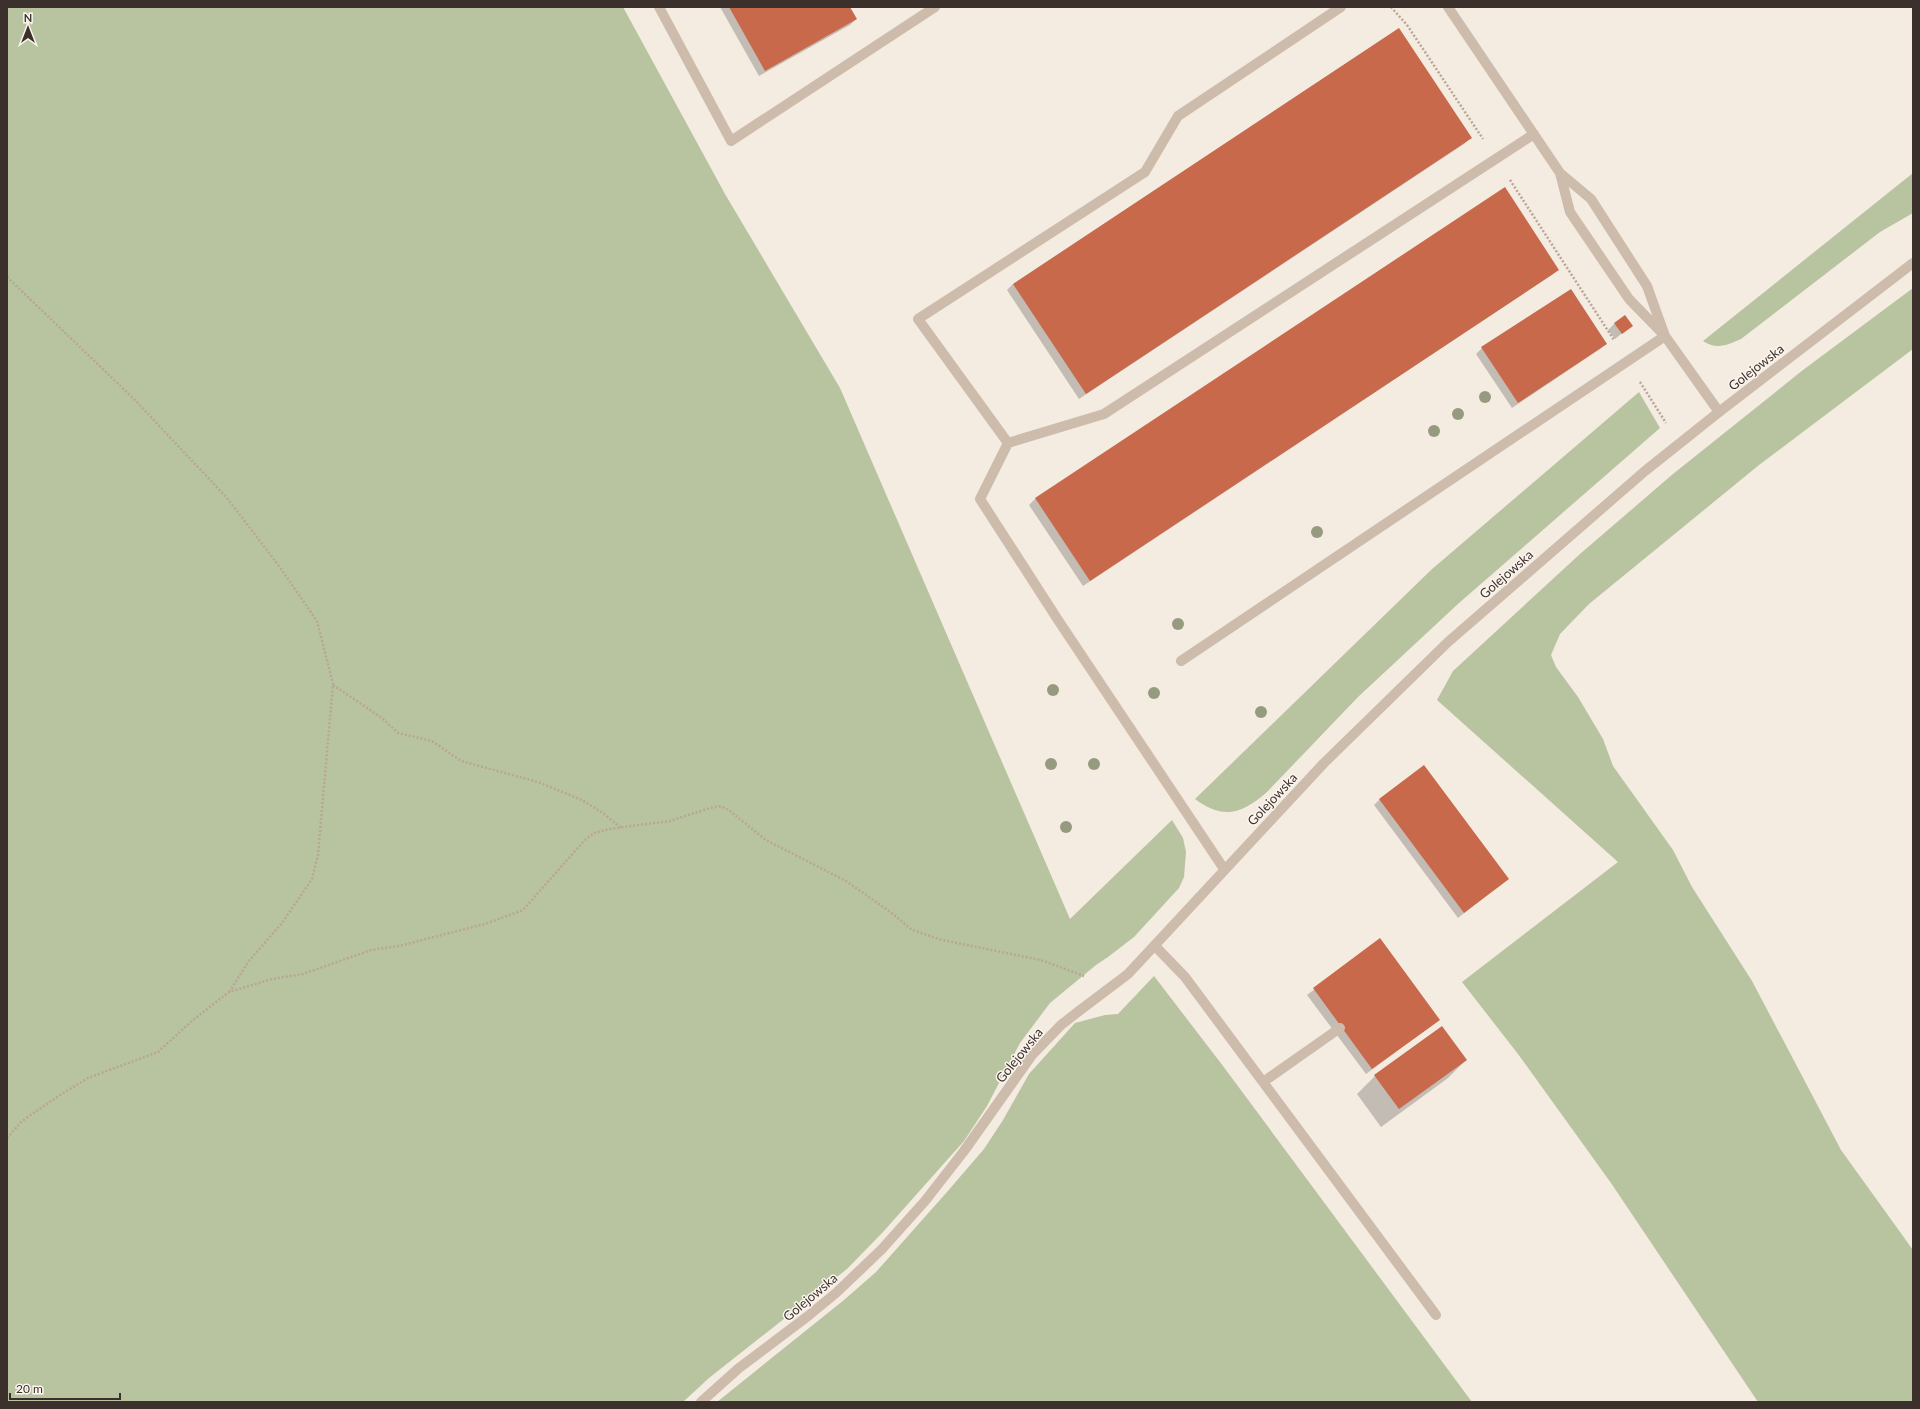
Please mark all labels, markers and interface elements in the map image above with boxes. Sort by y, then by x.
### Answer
north arrow [8,8,48,48]
text: N [24,11,32,24]
street label: Golejowska [1725,340,1787,394]
street label: Golejowska [1476,546,1536,602]
street label: Golejowska [1244,769,1300,829]
street label: Golejowska [992,1024,1046,1086]
street label: Golejowska [780,1270,840,1324]
scale bar [10,1375,120,1401]
text: 20 m [16,1381,43,1396]

